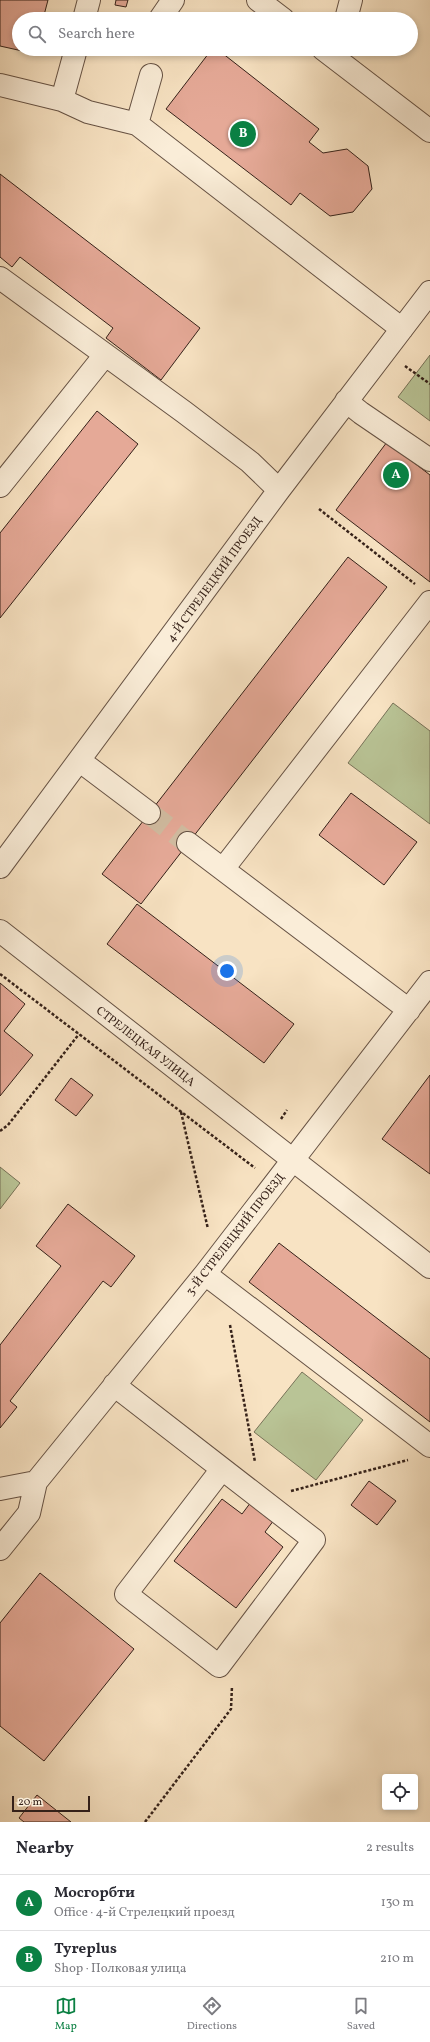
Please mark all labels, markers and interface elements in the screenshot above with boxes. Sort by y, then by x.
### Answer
search box [12,12,418,56]
icon: search [26,23,48,45]
text: Search here [58,24,135,45]
pin: B [230,119,256,149]
pin: A [383,460,409,490]
street label: 4-Й СТРЕЛЕЦКИЙ ПРОЕЗД [163,513,266,646]
your location [217,961,237,981]
street label: СТРЕЛЕЦКАЯ УЛИЦА [92,1003,199,1091]
street label: 3-Й СТРЕЛЕЦКИЙ ПРОЕЗД [182,1169,289,1299]
map controls [382,1774,418,1810]
button: locate [382,1774,418,1810]
scale bar [12,1794,90,1813]
text: 20 m [18,1795,42,1810]
text: Nearby [16,1837,74,1860]
text: 2 results [366,1839,414,1857]
text: Мосгорбти [54,1883,135,1904]
text: A [24,1894,34,1912]
text: 130 m [381,1894,414,1912]
text: Office · 4-й Стрелецкий проезд [54,1904,235,1922]
text: Tyreplus [54,1939,117,1960]
text: B [25,1950,33,1968]
text: 210 m [380,1950,414,1968]
text: Shop · Полковая улица [54,1960,187,1978]
tab: Map [55,1995,77,2034]
tab: Directions [187,1995,237,2034]
tab: Saved [347,1995,375,2034]

